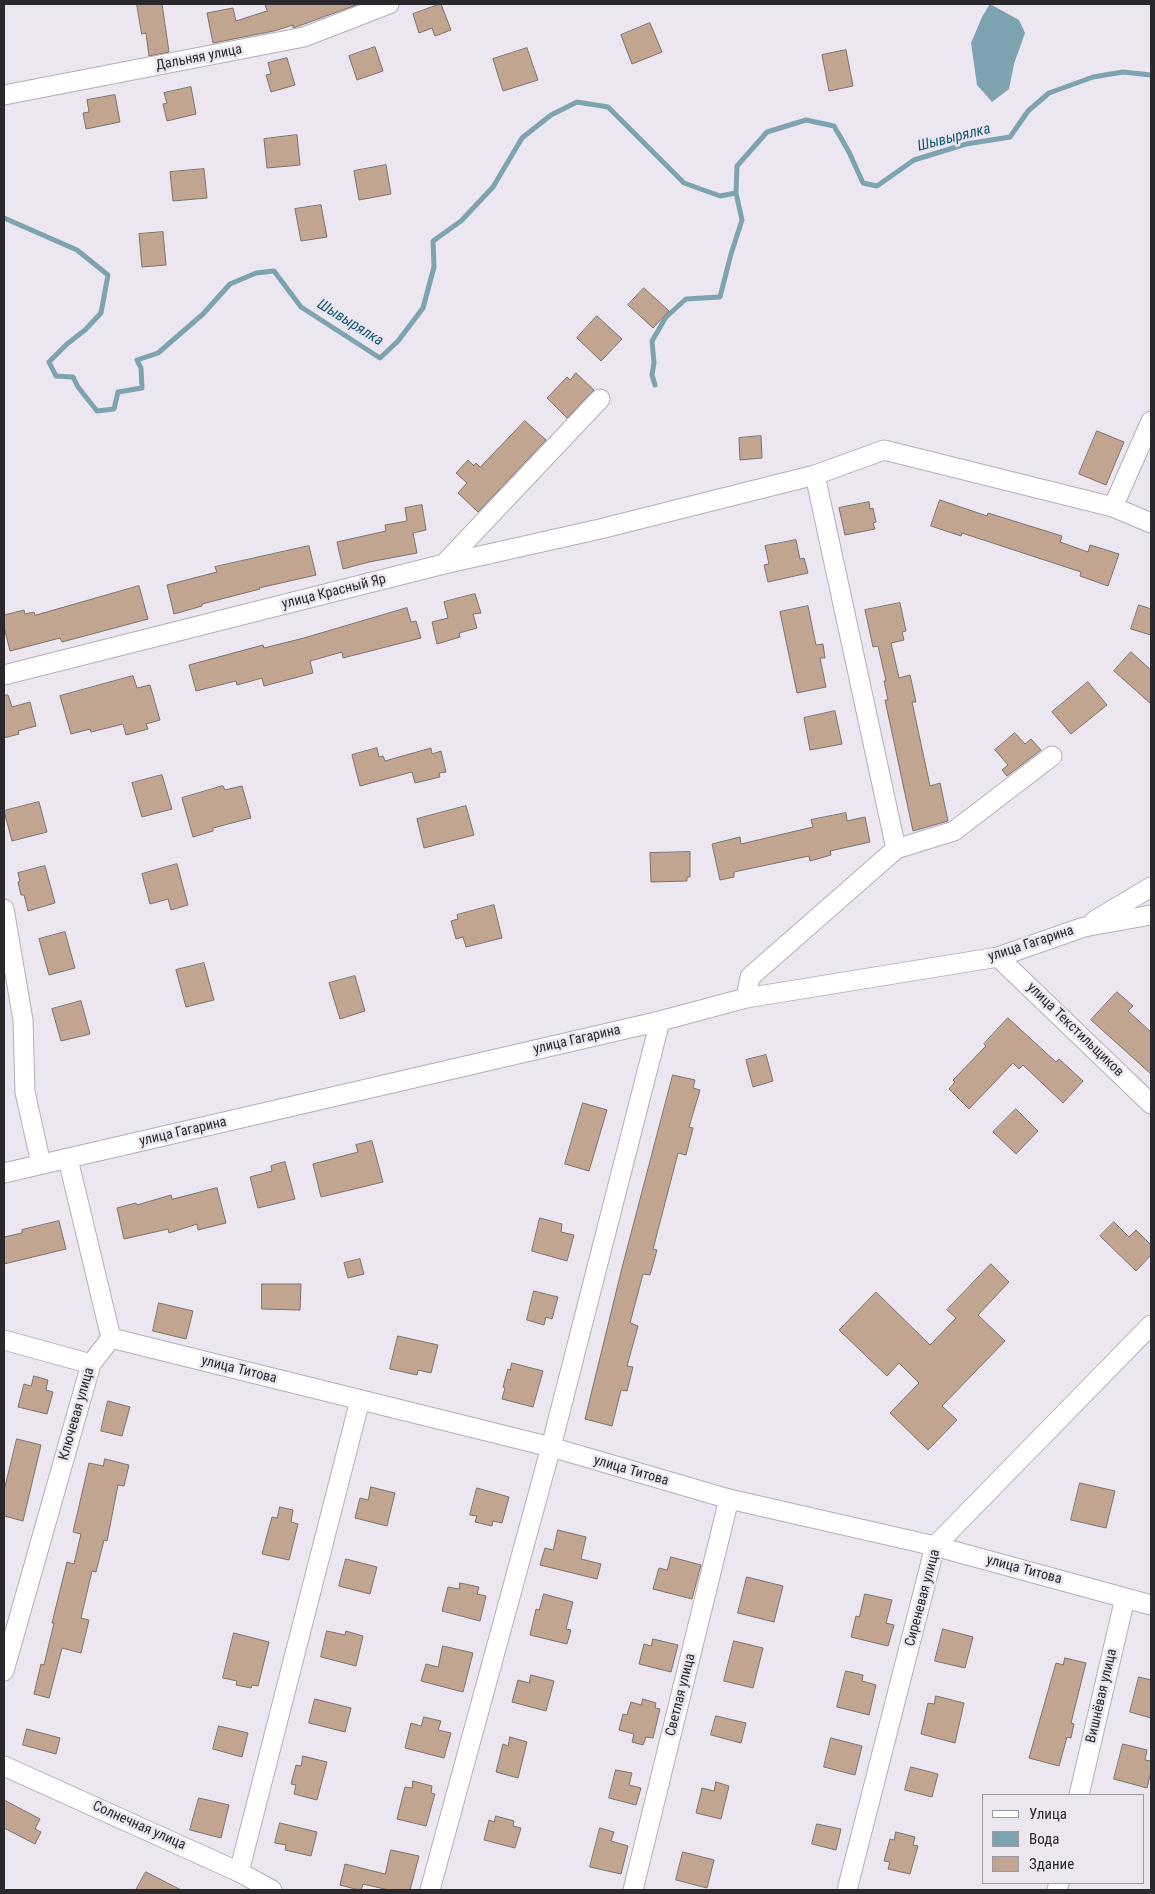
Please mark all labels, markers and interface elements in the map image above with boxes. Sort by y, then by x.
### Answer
street label: Дальняя улица [154,41,244,75]
water label: Шывырялка [916,120,992,156]
water label: Шывырялка [314,296,386,350]
street label: улица Красный Яр [280,571,388,613]
street label: улица Гагарина [986,922,1076,966]
street label: улица Текстильщиков [1023,979,1127,1081]
street label: улица Гагарина [532,1022,622,1058]
street label: улица Гагарина [138,1114,228,1150]
street label: улица Титова [200,1353,278,1387]
street label: Ключевая улица [56,1366,98,1462]
street label: улица Титова [592,1452,670,1490]
street label: Сиреневая улица [902,1548,944,1648]
street label: улица Титова [985,1552,1063,1588]
street label: Вишнёвая улица [1083,1647,1121,1745]
street label: Светлая улица [663,1652,699,1738]
legend [982,1794,1145,1884]
street label: Солнечная улица [90,1798,188,1854]
text: Улица [1029,1805,1067,1823]
text: Вода [1029,1830,1059,1848]
text: Здание [1029,1855,1074,1873]

